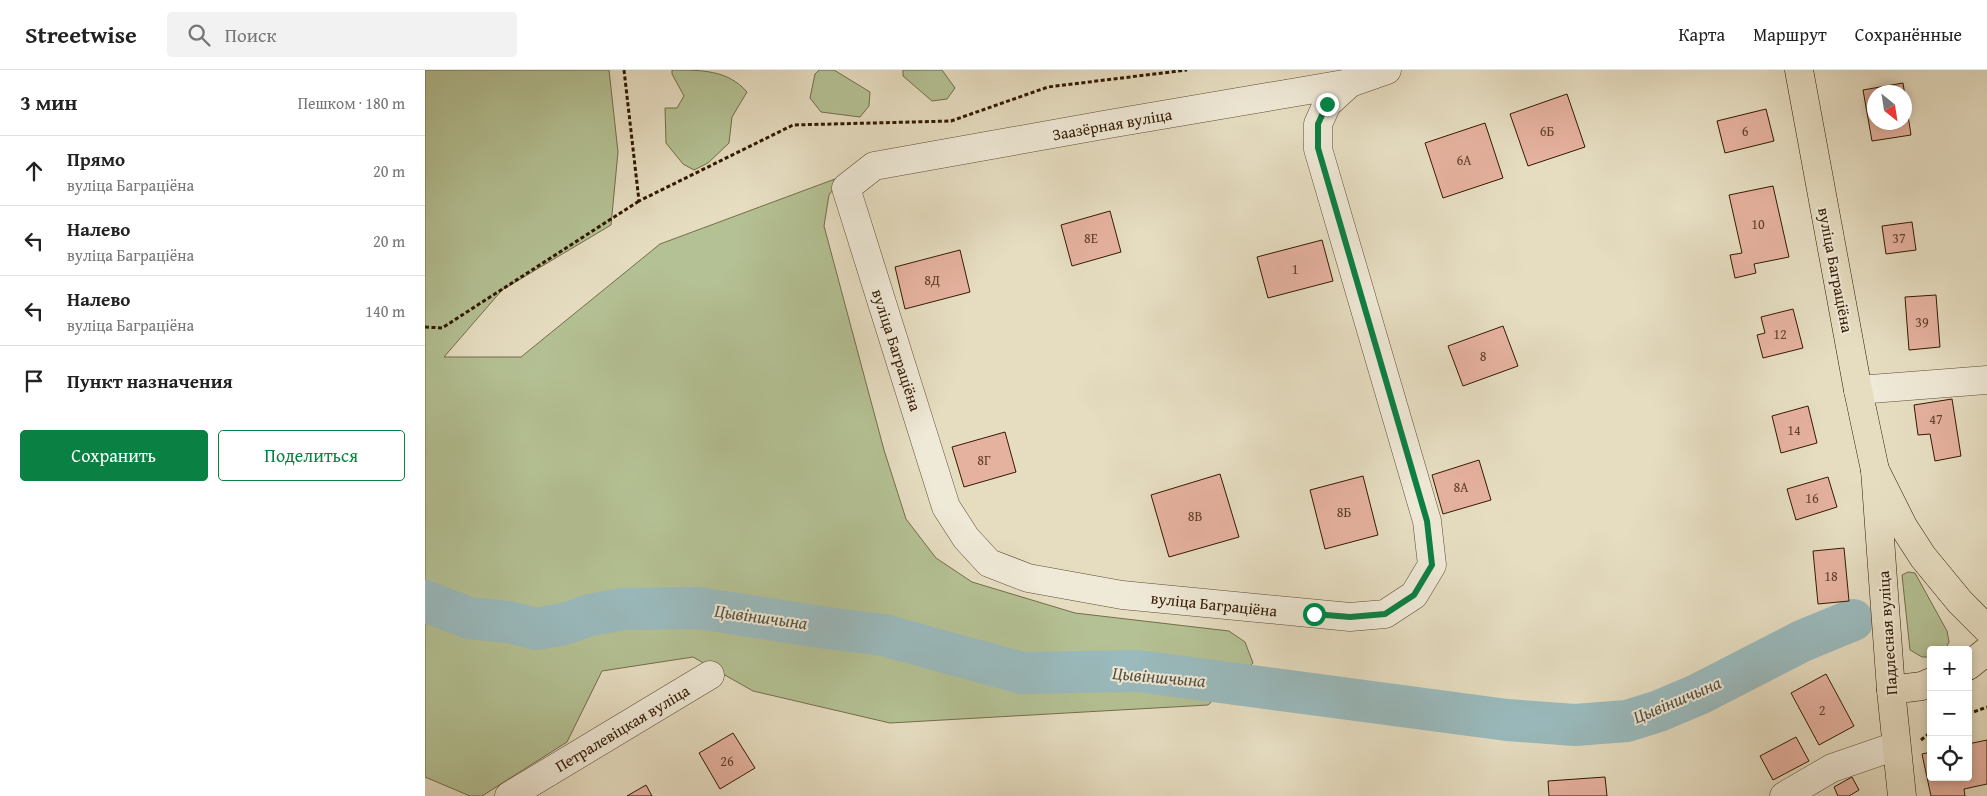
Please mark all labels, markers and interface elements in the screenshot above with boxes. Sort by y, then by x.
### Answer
search box [167,12,517,57]
text: Streetwise [25,17,137,52]
icon: search [185,21,213,49]
text: Поиск [225,21,276,49]
text: Карта [1679,21,1725,48]
text: Маршрут [1753,21,1827,48]
text: Сохранённые [1855,21,1962,48]
north arrow [1867,85,1912,130]
text: 3 мин [20,87,77,118]
text: Пешком · 180 m [298,91,405,115]
route end [1316,93,1339,116]
street label: Заазёрная вуліца [1050,102,1174,146]
house number: 6Б [1540,121,1554,141]
house number: 6 [1742,121,1749,141]
text: Прямо [67,145,125,173]
house number: 6А [1456,150,1472,170]
icon: ahead [20,157,48,185]
text: 20 m [373,159,405,183]
text: вуліца Баграціёна [67,173,194,197]
street label: вуліца Баграціёна [1812,205,1860,335]
house number: 10 [1751,214,1765,234]
text: Налево [67,215,130,243]
icon: left [20,227,48,255]
house number: 8Е [1084,228,1098,248]
house number: 37 [1892,228,1906,248]
text: 20 m [373,229,405,253]
text: вуліца Баграціёна [67,243,194,267]
house number: 1 [1292,259,1298,279]
house number: 8Д [924,270,940,290]
text: Налево [67,285,130,313]
street label: вуліца Баграціёна [866,286,928,415]
icon: left [20,297,48,325]
text: 140 m [365,299,405,323]
house number: 39 [1915,312,1929,332]
text: вуліца Баграціёна [67,313,194,337]
house number: 12 [1773,324,1787,344]
house number: 8 [1480,346,1487,366]
icon: arrive [20,367,48,395]
text: Пункт назначения [67,367,233,395]
house number: 47 [1929,409,1943,429]
house number: 14 [1787,420,1801,440]
button: Сохранить [20,430,208,481]
button: Поделиться [218,430,405,481]
house number: 8Г [977,450,991,470]
house number: 8А [1453,477,1469,497]
house number: 16 [1805,488,1819,508]
house number: 8Б [1337,502,1351,522]
house number: 8В [1188,506,1202,526]
house number: 18 [1824,566,1838,586]
street label: Падлесная вуліца [1871,570,1903,696]
street label: вуліца Баграціёна [1149,585,1279,623]
water label: Цывіншчына [713,597,810,636]
route start [1303,603,1326,626]
map controls [1927,646,1972,781]
button: + [1927,646,1972,691]
water label: Цывіншчына [1111,659,1208,694]
water label: Цывіншчына [1628,669,1726,730]
street label: Петралевіцкая вуліца [550,678,694,778]
button: − [1927,691,1972,736]
house number: 2 [1819,700,1825,720]
button: locate [1927,736,1972,781]
house number: 26 [720,751,734,771]

